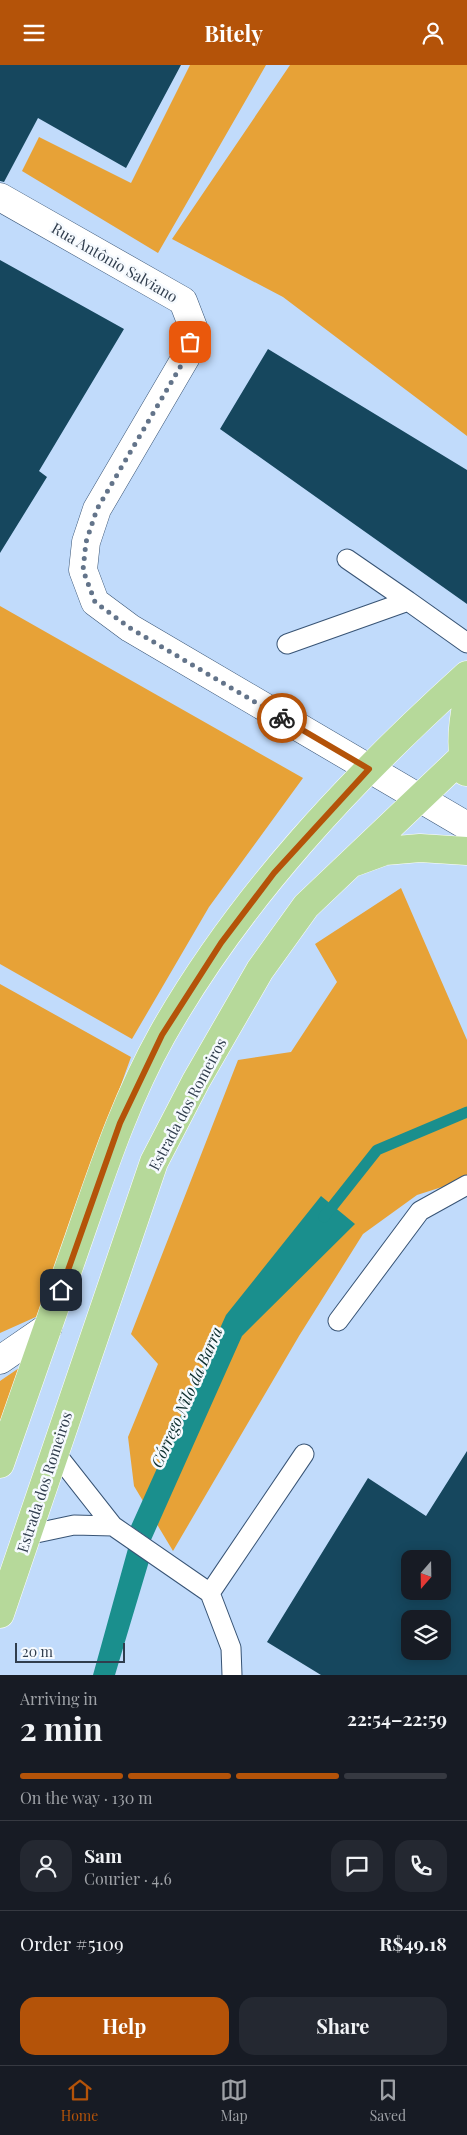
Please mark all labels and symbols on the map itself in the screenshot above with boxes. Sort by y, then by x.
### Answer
street label: Rua Antônio Salviano [48,218,182,306]
pin [169,321,211,363]
courier [257,693,307,743]
street label: Estrada dos Romeiros [144,1034,230,1174]
pin [40,1269,82,1311]
water label: Córrego Nilo da Barra [145,1323,227,1471]
street label: Estrada dos Romeiros [12,1409,76,1555]
north arrow [401,1550,451,1600]
scale bar [15,1640,125,1663]

